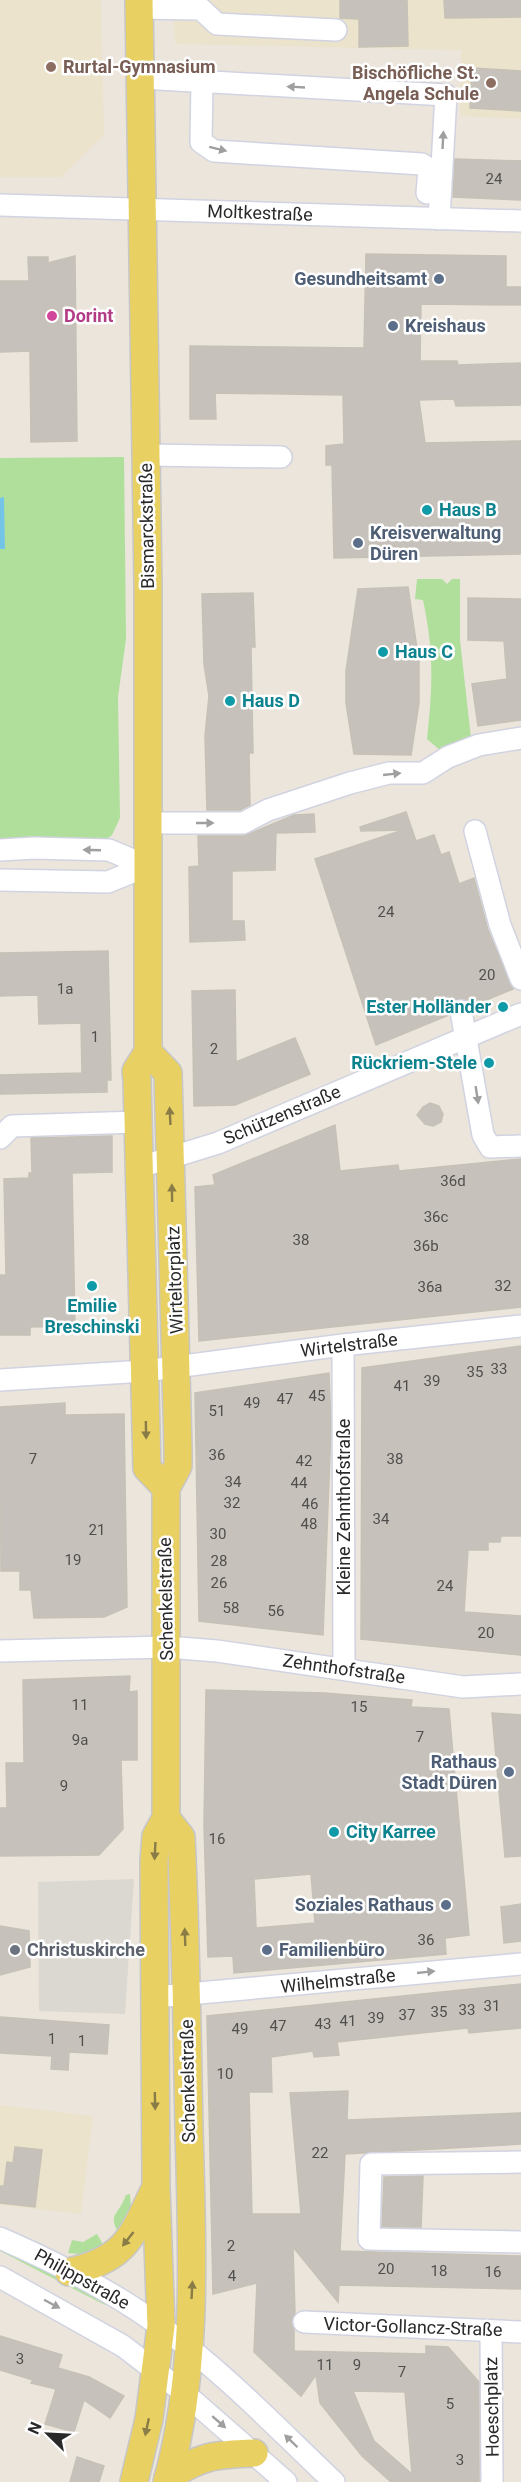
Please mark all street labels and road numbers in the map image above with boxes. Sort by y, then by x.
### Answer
street label: Moltkestraße [207,200,313,225]
street label: Bismarckstraße [135,463,158,589]
street label: Schützenstraße [220,1080,343,1149]
street label: Wirteltorplatz [162,1226,187,1334]
street label: Wirtelstraße [299,1328,399,1361]
street label: Kleine Zehnthofstraße [333,1419,354,1595]
street label: Schenkelstraße [154,1537,177,1661]
street label: Zehnthofstraße [282,1650,407,1687]
street label: Wilhelmstraße [280,1964,396,1997]
street label: Schenkelstraße [176,2019,199,2143]
street label: Philippstraße [31,2244,134,2313]
street label: Victor-Gollancz-Straße [323,2313,503,2340]
street label: Hoeschplatz [480,2357,503,2457]

